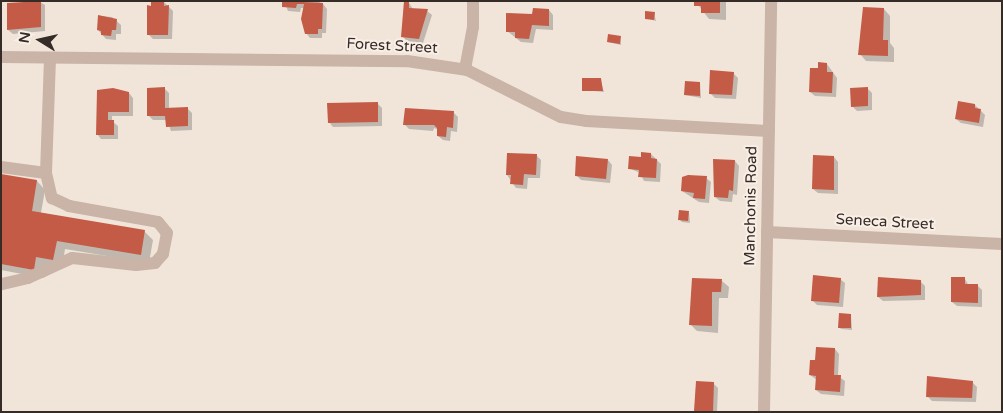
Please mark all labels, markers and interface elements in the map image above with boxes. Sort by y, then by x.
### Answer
north arrow [15,15,65,65]
text: N [15,30,34,44]
street label: Forest Street [346,35,438,57]
street label: Manchonis Road [741,146,761,266]
street label: Seneca Street [835,210,935,234]

